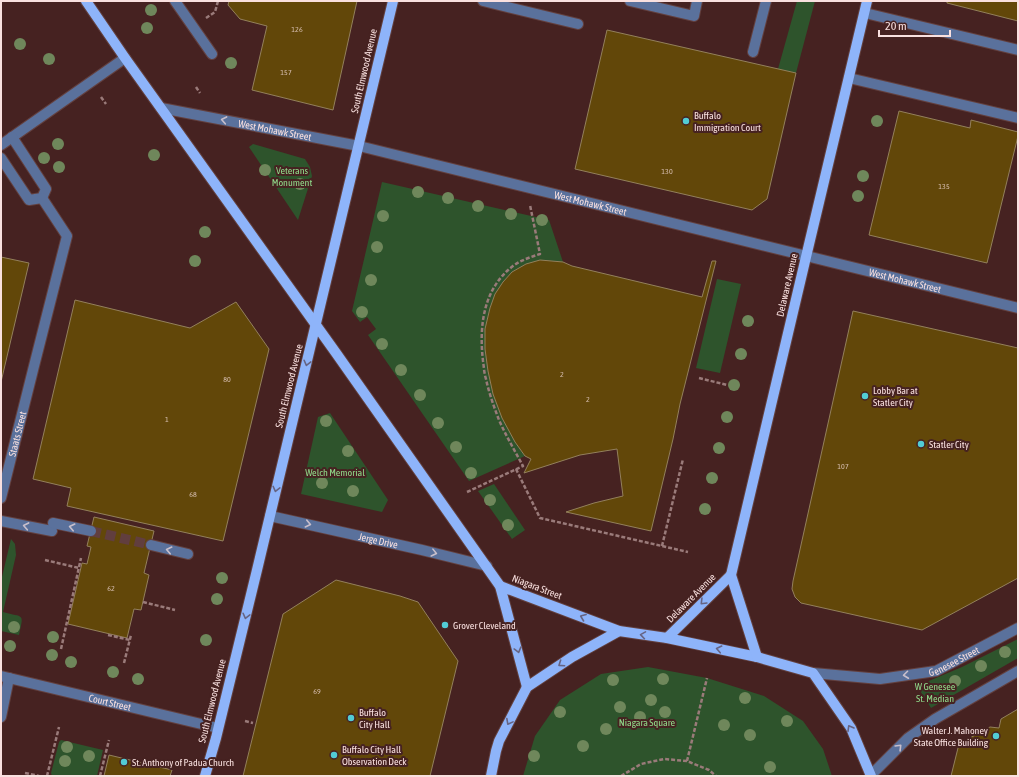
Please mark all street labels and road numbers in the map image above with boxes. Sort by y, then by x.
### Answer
street label: South Elmwood Avenue [349,27,379,114]
street label: West Mohawk Street [238,117,312,142]
street label: West Mohawk Street [553,189,628,217]
street label: Delaware Avenue [774,252,800,318]
street label: West Mohawk Street [868,266,942,294]
street label: South Elmwood Avenue [273,343,305,429]
street label: Staats Street [6,410,28,458]
street label: Jerge Drive [358,531,399,550]
street label: Delaware Avenue [664,571,718,625]
street label: Niagara Street [511,572,563,602]
street label: Genesee Street [928,644,981,677]
street label: South Elmwood Avenue [196,658,228,744]
street label: Court Street [88,692,132,713]

